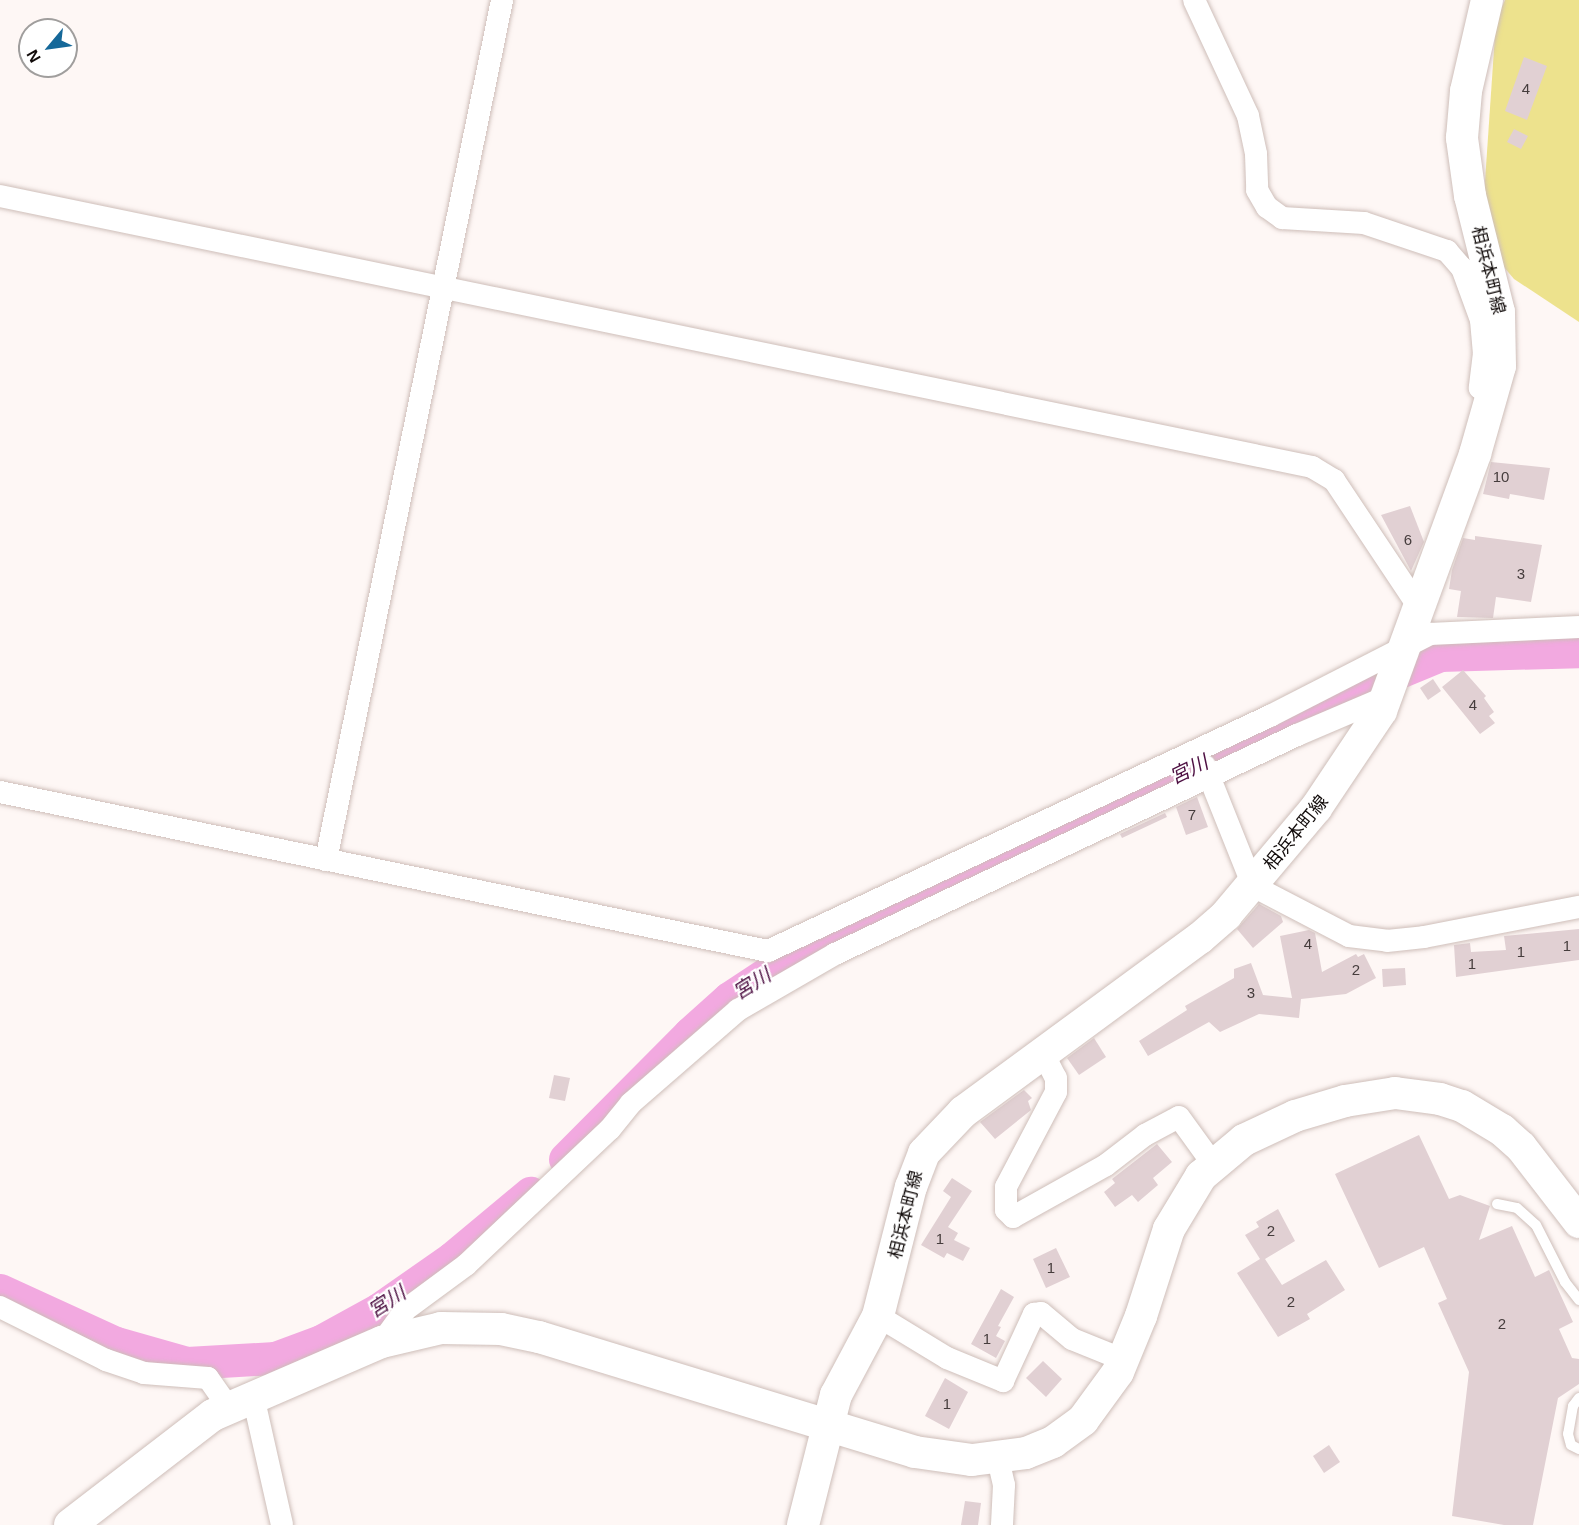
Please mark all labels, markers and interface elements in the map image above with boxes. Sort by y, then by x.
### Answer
north arrow [18,18,78,78]
text: N [23,47,44,65]
house number: 4 [1522,80,1530,98]
street label: 相浜本町線 [1467,224,1509,316]
house number: 10 [1493,468,1509,486]
house number: 6 [1404,531,1412,549]
house number: 3 [1517,565,1525,583]
house number: 4 [1469,696,1477,714]
water label: 宮川 [1166,750,1212,790]
street label: 相浜本町線 [1259,791,1333,875]
house number: 7 [1188,806,1196,824]
house number: 4 [1304,935,1312,953]
house number: 1 [1563,937,1571,955]
house number: 1 [1517,943,1525,961]
house number: 1 [1468,955,1476,973]
house number: 2 [1352,961,1360,979]
water label: 宮川 [729,963,775,1005]
house number: 3 [1247,984,1255,1002]
street label: 相浜本町線 [885,1169,927,1261]
house number: 2 [1267,1222,1275,1240]
house number: 1 [936,1230,944,1248]
house number: 1 [1047,1259,1055,1277]
water label: 宮川 [364,1281,410,1323]
house number: 2 [1287,1293,1295,1311]
house number: 2 [1498,1315,1506,1333]
house number: 1 [983,1330,991,1348]
house number: 1 [943,1395,951,1413]

